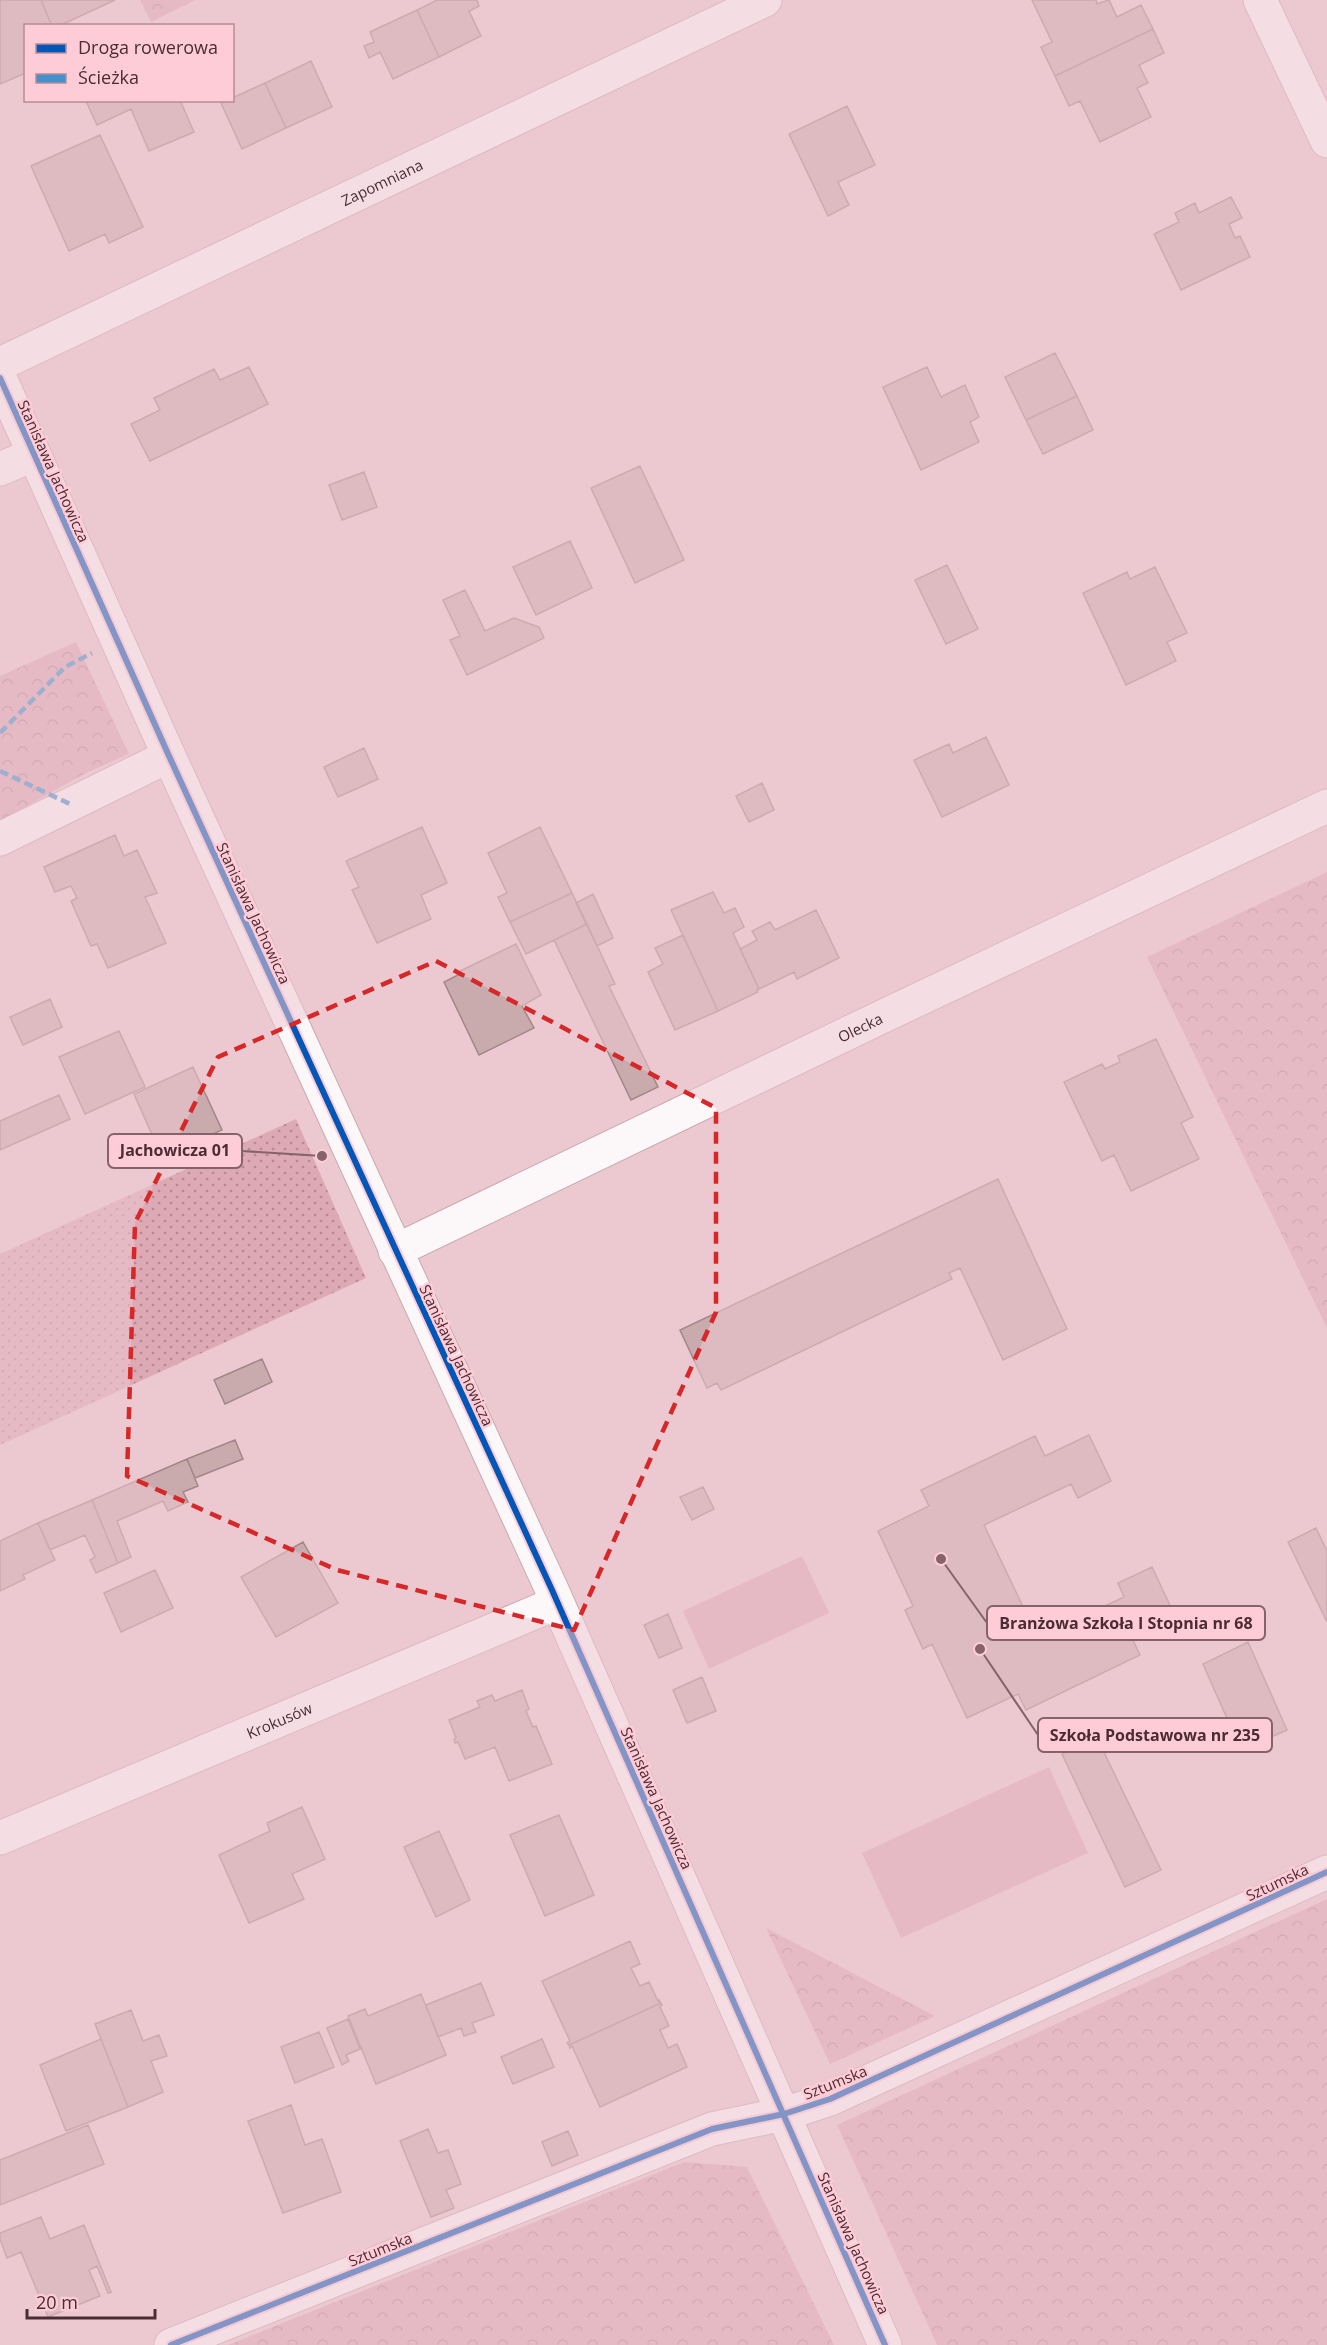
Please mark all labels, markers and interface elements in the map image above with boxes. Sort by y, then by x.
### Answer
legend [24,24,234,102]
text: Droga rowerowa [78,35,218,59]
text: Ścieżka [78,65,139,89]
street label: Zapomniana [338,154,426,210]
street label: Stanisława Jachowicza [14,397,94,545]
street label: Stanisława Jachowicza [212,839,296,987]
street label: Olecka [834,1008,886,1047]
callout: Jachowicza 01 [108,1134,242,1168]
text: Jachowicza 01 [118,1139,230,1161]
street label: Stanisława Jachowicza [415,1281,499,1429]
callout: Branżowa Szkoła I Stopnia nr 68 [987,1606,1265,1640]
text: Branżowa Szkoła I Stopnia nr 68 [999,1612,1253,1634]
street label: Krokusów [243,1697,315,1743]
callout: Szkoła Podstawowa nr 235 [1038,1718,1272,1752]
street label: Stanisława Jachowicza [617,1724,697,1872]
text: Szkoła Podstawowa nr 235 [1050,1724,1260,1746]
street label: Sztumska [1242,1859,1312,1905]
street label: Sztumska [800,2060,870,2104]
street label: Stanisława Jachowicza [814,2169,894,2317]
street label: Sztumska [345,2227,415,2271]
scale bar [27,2282,154,2320]
text: 20 m [36,2290,78,2314]

